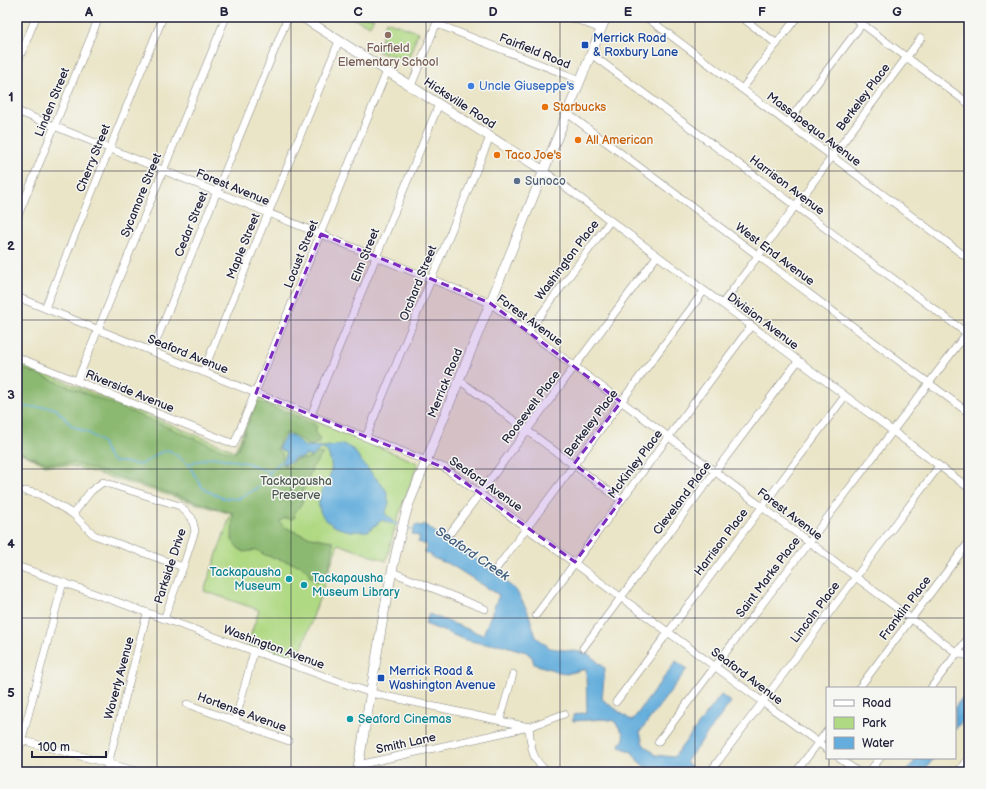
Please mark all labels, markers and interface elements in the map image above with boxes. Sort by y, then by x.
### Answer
text: A [84,4,93,20]
text: B [219,4,229,20]
text: C [353,4,363,20]
text: D [488,4,498,20]
text: E [624,4,633,20]
text: F [758,4,766,20]
text: G [892,4,902,20]
marker: Fairfield Elementary School [383,30,393,40]
street label: Fairfield Road [497,30,573,73]
place label: Merrick Road & Roxbury Lane [593,31,678,60]
marker: Merrick Road & Roxbury Lane [580,40,590,50]
place label: Fairfield Elementary School [338,41,438,70]
street label: Berkeley Place [833,61,894,134]
street label: Linden Street [32,65,73,139]
street label: Hicksville Road [421,75,499,132]
place label: Uncle Giuseppe's [479,79,574,94]
marker: Uncle Giuseppe's [466,81,476,91]
text: 1 [8,89,14,105]
street label: Massapequa Avenue [764,89,864,170]
place label: Starbucks [553,100,606,115]
marker: Starbucks [540,102,550,112]
street label: Cherry Street [73,122,114,194]
place label: All American [586,133,654,148]
marker: All American [573,135,583,145]
place label: Taco Joe's [505,148,561,163]
marker: Taco Joe's [492,150,502,160]
street label: Sycamore Street [118,151,165,239]
street label: Harrison Avenue [746,152,827,218]
street label: Forest Avenue [194,166,272,209]
place label: Sunoco [525,174,566,189]
marker: Sunoco [512,176,522,186]
street label: Cedar Street [171,189,212,259]
street label: Maple Street [223,211,264,281]
street label: Washington Place [532,217,602,303]
street label: Locust Street [281,218,322,290]
street label: West End Avenue [732,220,817,289]
street label: Elm Street [348,226,383,284]
text: 2 [7,238,15,254]
street label: Orchard Street [397,243,441,323]
street label: Division Avenue [724,290,801,353]
street label: Forest Avenue [494,291,566,349]
street label: Seaford Avenue [145,331,230,377]
street label: Merrick Road [425,346,466,420]
street label: Riverside Avenue [83,367,176,416]
street label: Roosevelt Place [499,368,564,447]
text: 3 [7,387,15,403]
street label: Berkeley Place [561,387,622,460]
street label: McKinley Place [605,427,666,502]
street label: Seaford Avenue [446,454,525,515]
street label: Cleveland Place [650,459,715,538]
park label: Tackapausha Preserve [260,474,332,503]
street label: Forest Avenue [754,485,825,544]
street label: Harrison Place [691,506,752,579]
water label: Seaford Creek [433,523,513,585]
street label: Parkside Drive [151,527,190,606]
street label: Saint Marks Place [733,534,804,621]
text: 4 [7,536,15,552]
place label: Tackapausha Museum [210,565,281,594]
place label: Tackapausha Museum Library [312,571,400,600]
street label: Franklin Place [876,573,934,643]
marker: Tackapausha Museum [284,574,294,584]
street label: Lincoln Place [788,579,843,646]
marker: Tackapausha Museum Library [299,580,309,590]
street label: Washington Avenue [221,622,326,673]
street label: Waverly Avenue [101,635,138,721]
street label: Seaford Avenue [708,645,785,708]
place label: Merrick Road & Washington Avenue [389,664,496,693]
marker: Merrick Road & Washington Avenue [376,673,386,683]
text: 5 [7,685,15,701]
legend [826,687,956,759]
street label: Hortense Avenue [195,689,288,736]
text: Road [862,696,891,711]
place label: Seaford Cinemas [358,712,451,727]
marker: Seaford Cinemas [345,714,355,724]
text: Park [862,716,886,731]
street label: Smith Lane [375,730,437,757]
scale bar [32,733,106,759]
text: Water [862,736,894,751]
text: 100 m [38,740,70,755]

